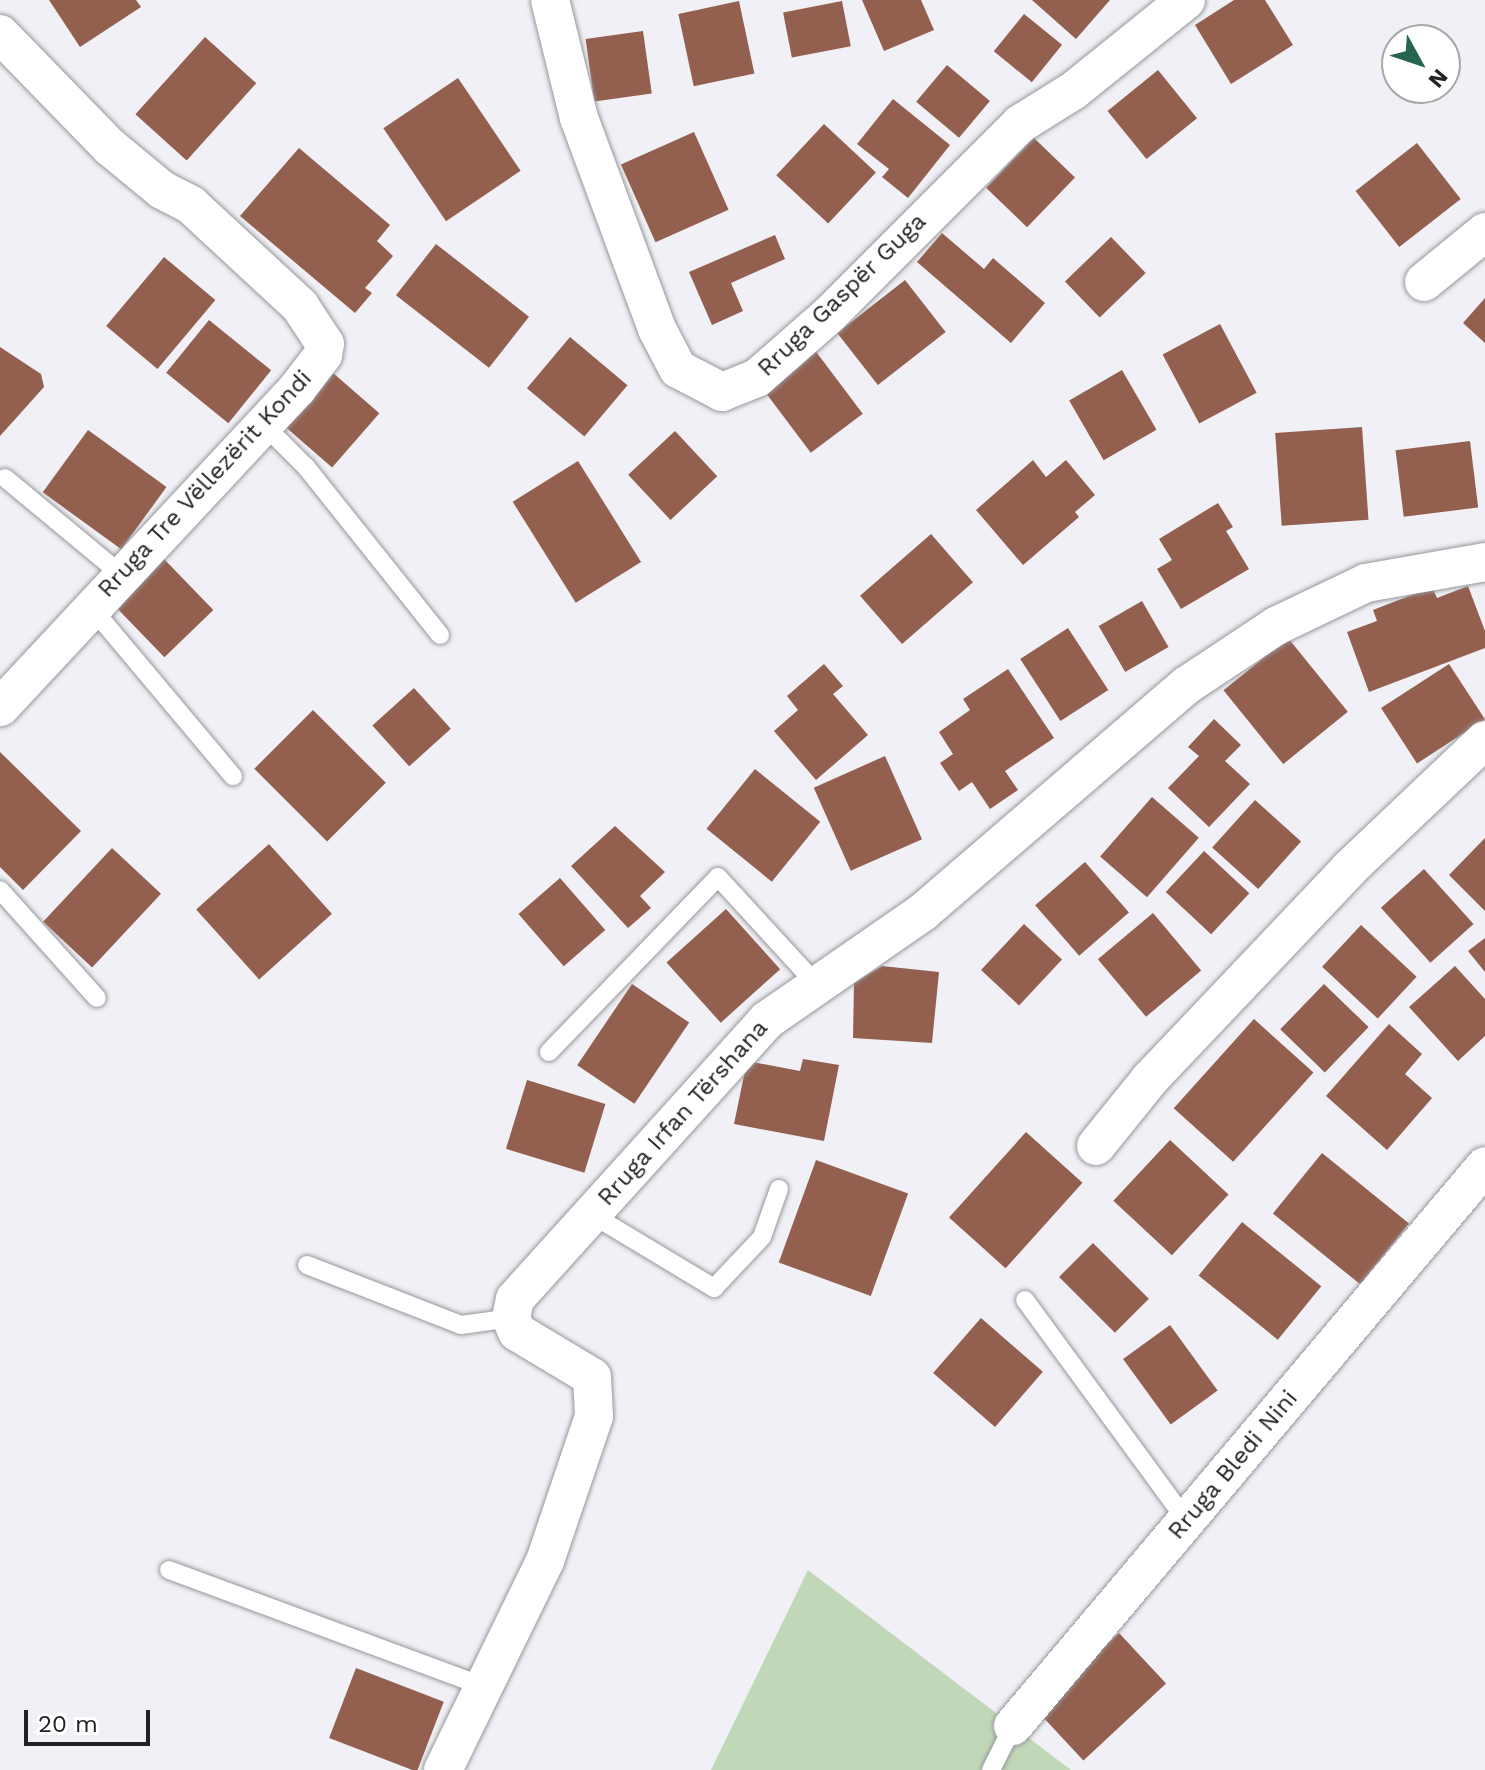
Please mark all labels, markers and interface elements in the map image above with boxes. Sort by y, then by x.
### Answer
north arrow [1381,24,1461,104]
text: N [1423,64,1453,93]
street label: Rruga Gaspër Guga [751,207,933,383]
street label: Rruga Tre Vëllezërit Kondi [91,364,319,604]
street label: Rruga Irfan Tërshana [591,1014,775,1212]
street label: Rruga Bledi Nini [1162,1384,1304,1546]
scale bar [28,1694,154,1744]
text: 20 m [38,1710,98,1738]

